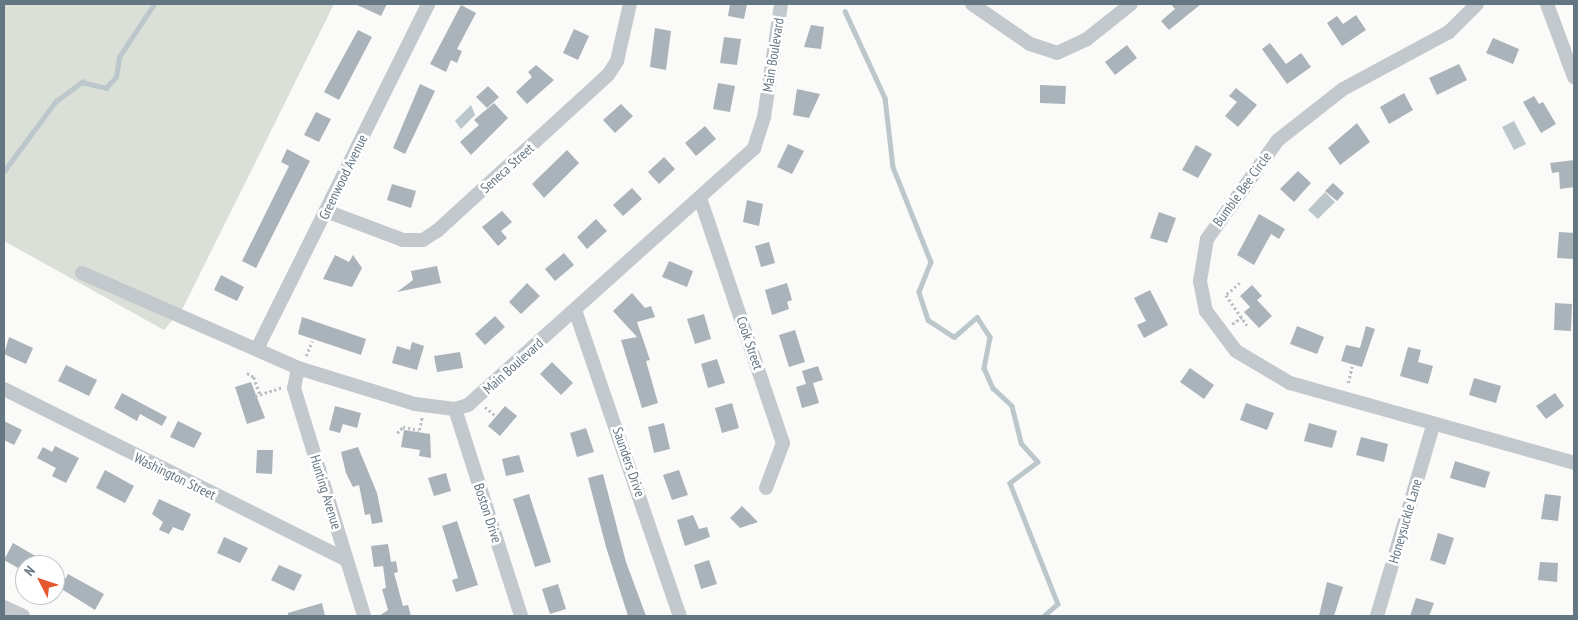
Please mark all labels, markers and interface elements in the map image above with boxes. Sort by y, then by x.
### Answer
street label: Main Boulevard [759,17,787,93]
street label: Greenwood Avenue [315,132,371,222]
street label: Seneca Street [477,140,537,196]
street label: Bumble Bee Circle [1209,148,1275,230]
street label: Cook Street [733,314,767,372]
street label: Main Boulevard [479,335,547,397]
street label: Saunders Drive [609,425,649,499]
street label: Washington Street [132,449,218,503]
street label: Hunting Avenue [307,453,345,531]
street label: Honeysuckle Lane [1385,477,1425,565]
street label: Boston Drive [470,481,506,545]
north arrow [15,555,65,605]
text: N [20,562,39,580]

